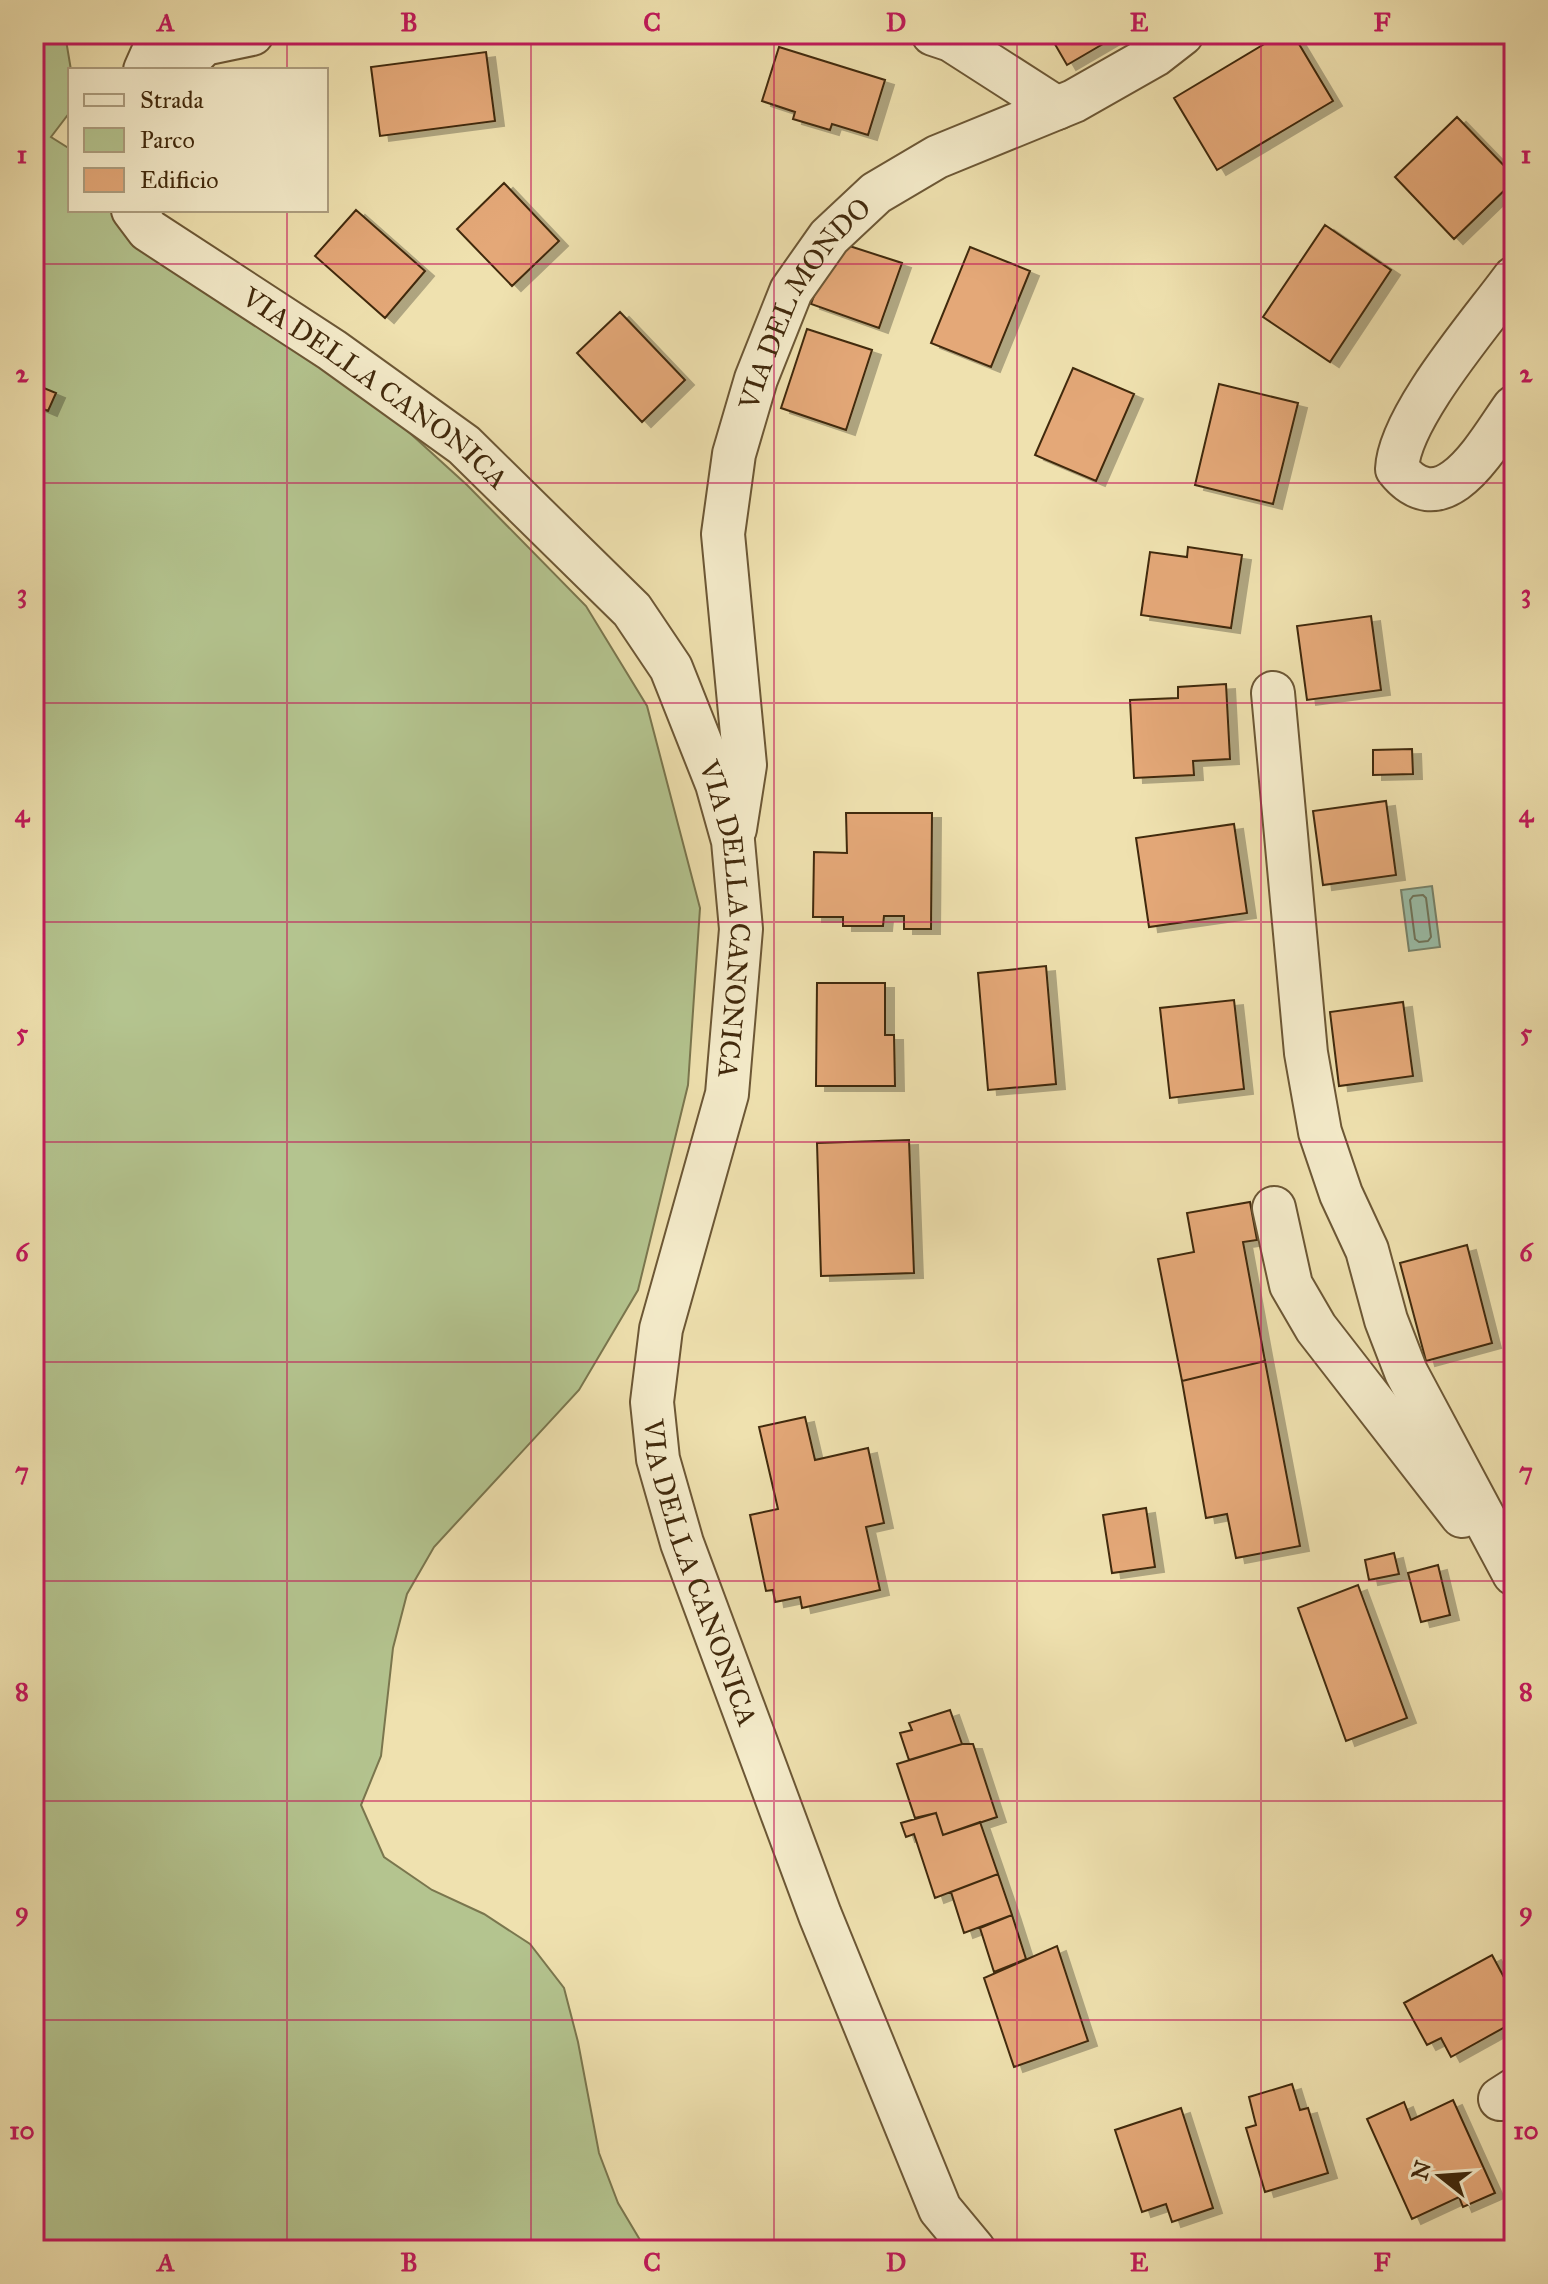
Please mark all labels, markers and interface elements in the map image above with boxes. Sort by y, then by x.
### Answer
text: A [155,6,175,38]
text: B [400,6,418,38]
text: C [643,6,661,38]
text: D [886,6,906,38]
text: E [1130,6,1149,38]
text: F [1374,6,1391,38]
legend [68,68,328,212]
text: Strada [140,85,204,115]
text: Parco [140,125,195,155]
text: 1 [17,138,27,170]
text: 1 [1521,138,1531,170]
text: Edificio [140,165,219,195]
street label: VIA DEL MONDO [730,190,878,414]
street label: VIA DELLA CANONICA [235,278,516,496]
text: 2 [16,357,30,389]
text: 2 [1520,357,1534,389]
text: 3 [17,577,27,609]
text: 3 [1521,577,1531,609]
street label: VIA DELLA CANONICA [692,754,759,1080]
text: 4 [15,797,31,829]
text: 4 [1519,797,1535,829]
text: 5 [16,1016,29,1048]
text: 5 [1520,1016,1533,1048]
text: 6 [15,1236,30,1268]
text: 6 [1519,1236,1534,1268]
street label: VIA DELLA CANONICA [636,1416,766,1731]
text: 7 [15,1455,29,1487]
text: 7 [1519,1455,1533,1487]
text: 8 [15,1675,29,1707]
text: 8 [1519,1675,1533,1707]
text: 9 [15,1895,29,1927]
text: 9 [1519,1895,1533,1927]
text: 10 [9,2114,35,2146]
text: 10 [1513,2114,1539,2146]
north arrow [1400,2136,1480,2216]
text: N [1406,2157,1437,2183]
text: A [155,2246,175,2278]
text: B [400,2246,418,2278]
text: C [643,2246,661,2278]
text: D [886,2246,906,2278]
text: E [1130,2246,1149,2278]
text: F [1374,2246,1391,2278]

